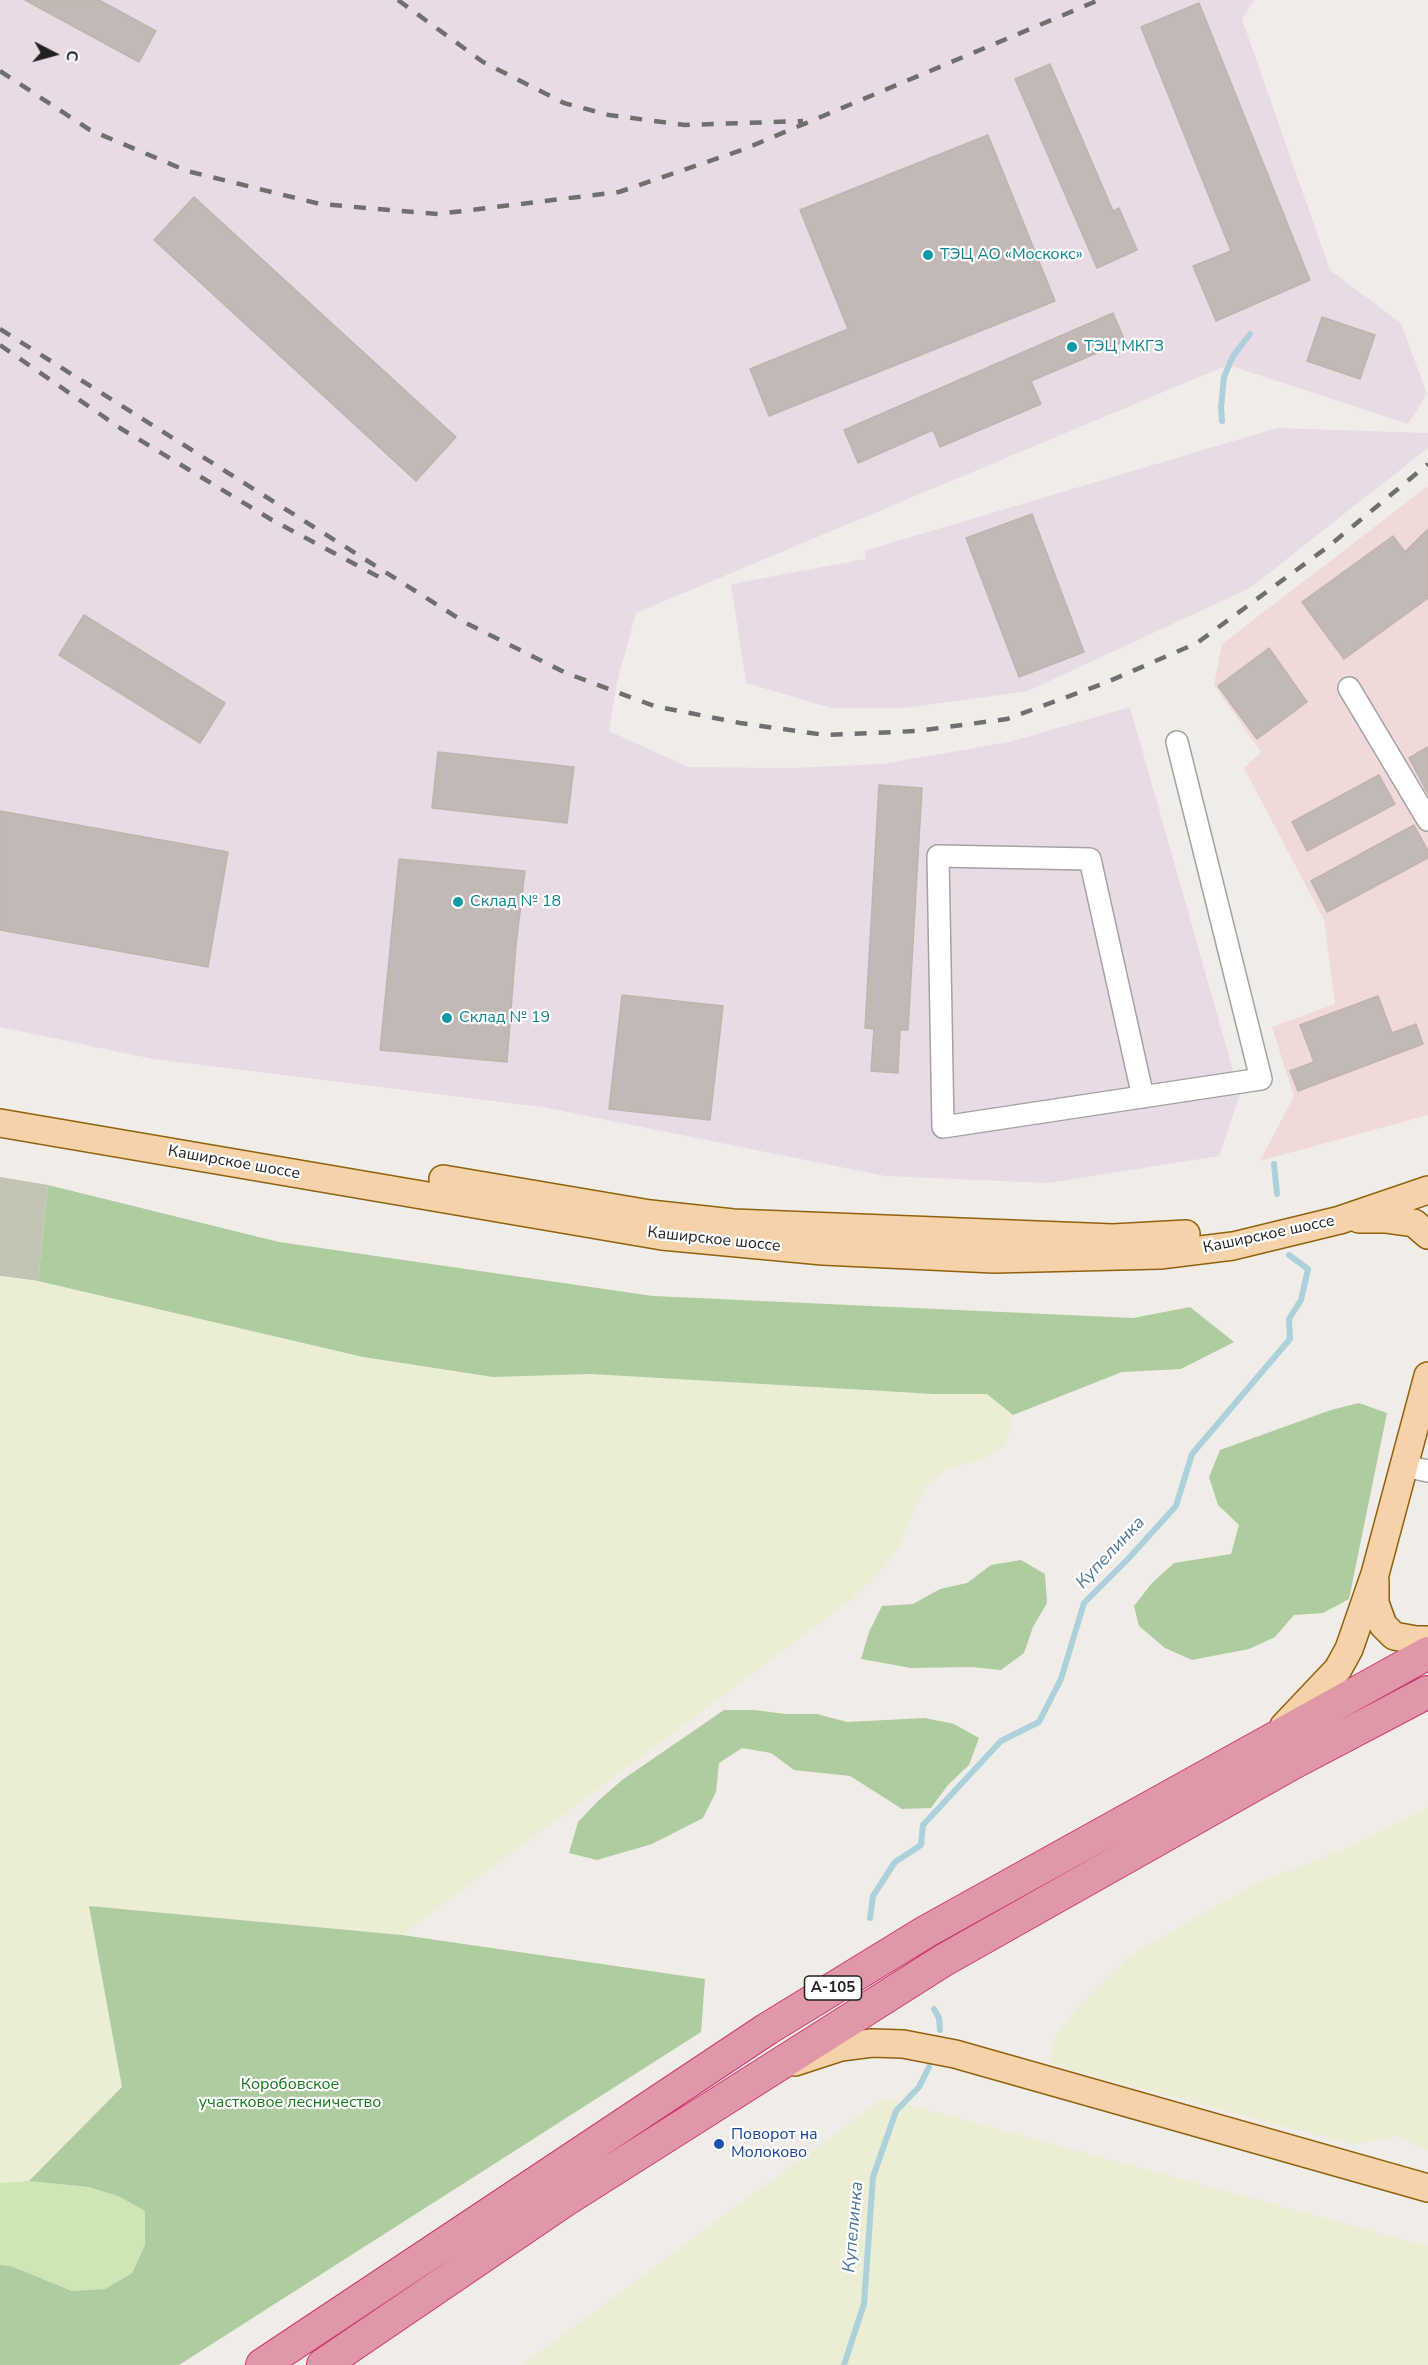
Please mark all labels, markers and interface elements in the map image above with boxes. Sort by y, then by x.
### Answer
north arrow [24,24,84,84]
text: С [60,49,83,62]
place label: ТЭЦ АО «Москокс» [940,245,1083,265]
marker: ТЭЦ АО «Москокс» [921,248,935,262]
place label: ТЭЦ МКГЗ [1084,337,1164,357]
marker: ТЭЦ МКГЗ [1065,340,1079,354]
place label: Склад № 18 [470,892,561,912]
marker: Склад № 18 [451,895,465,909]
place label: Склад № 19 [459,1008,550,1028]
marker: Склад № 19 [440,1011,454,1025]
street label: Каширское шоссе [166,1142,302,1184]
street label: Каширское шоссе [1201,1212,1337,1258]
street label: Каширское шоссе [646,1223,782,1257]
water label: Купелинка [1072,1512,1150,1594]
road number: А-105 [804,1976,862,2000]
park label: Коробовское участковое лесничество [199,2075,381,2113]
place label: Поворот на Молоково [731,2125,818,2163]
marker: Поворот на Молоково [712,2137,726,2151]
water label: Купелинка [839,2181,869,2273]

